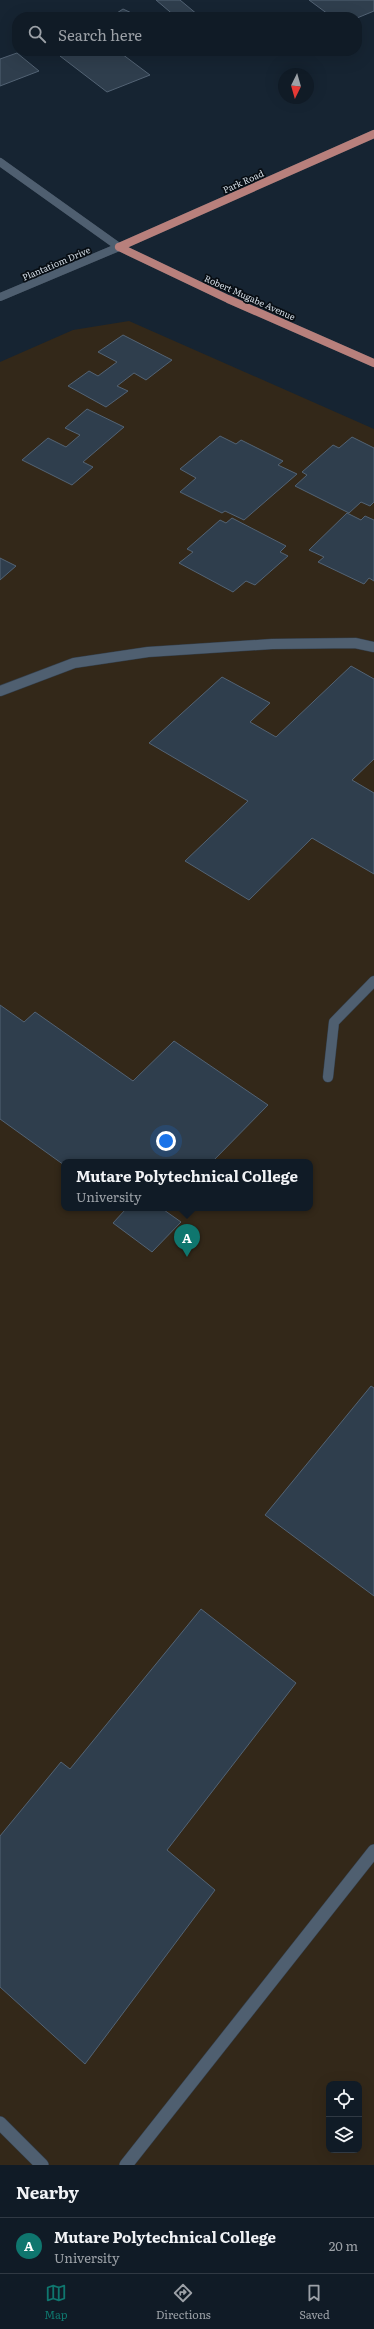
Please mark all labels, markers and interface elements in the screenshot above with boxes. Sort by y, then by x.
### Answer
search box [12,12,362,56]
icon: search [26,23,48,45]
text: Search here [58,23,142,46]
north arrow [278,68,314,104]
street label: Park Road [220,166,266,196]
street label: Plantatiom Drive [20,242,93,284]
street label: Robert Mugabe Avenue [202,271,298,324]
your location [156,1131,176,1151]
popup [61,1159,313,1211]
text: Mutare Polytechnical College [76,1164,298,1187]
text: University [76,1187,141,1206]
pin: A [174,1224,200,1257]
map controls [326,2081,362,2153]
button: locate [326,2081,362,2117]
button: layers [326,2117,362,2153]
text: Nearby [16,2179,79,2204]
text: Mutare Polytechnical College [54,2225,276,2248]
text: A [24,2236,34,2255]
text: 20 m [329,2236,358,2255]
text: University [54,2248,119,2267]
tab: Map [44,2282,68,2322]
tab: Directions [156,2282,211,2322]
tab: Saved [299,2282,330,2322]

